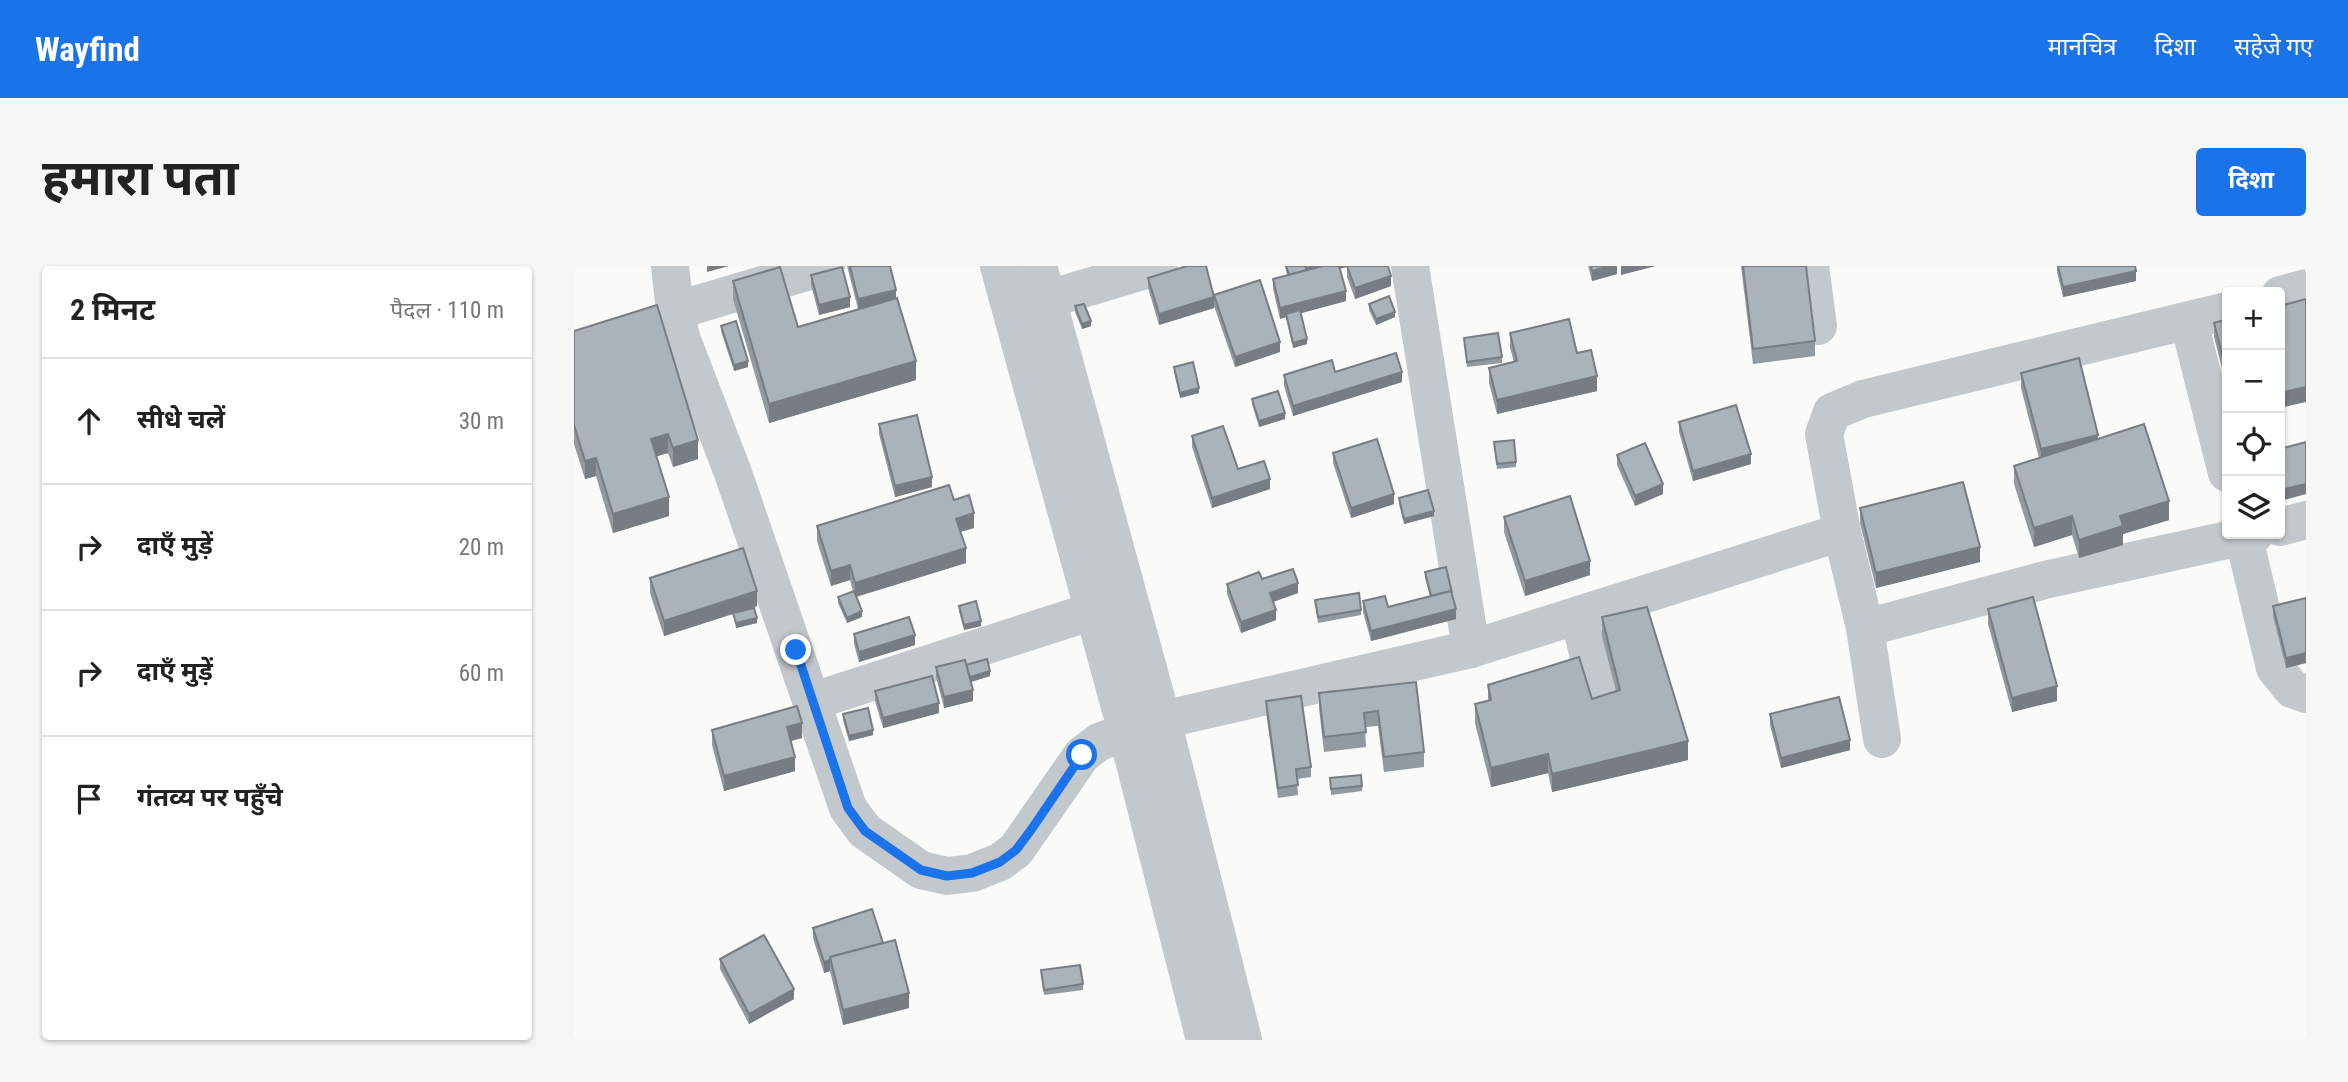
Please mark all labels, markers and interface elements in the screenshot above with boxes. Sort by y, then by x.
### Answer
text: Wayfind [35,30,140,69]
text: मानचित्र [2048,33,2116,61]
text: दिशा [2154,33,2196,61]
text: सहेजे गए [2234,33,2313,61]
button: दिशा [2196,148,2306,216]
text: हमारा पता [42,150,238,207]
map controls [2222,287,2285,539]
button: + [2222,287,2285,350]
text: 2 मिनट [70,292,155,327]
text: पैदल · 110 m [390,297,504,324]
button: − [2222,350,2285,413]
icon: ahead [70,402,108,440]
text: सीधे चलें [137,404,225,434]
text: 30 m [459,408,504,435]
button: locate [2222,413,2285,476]
button: layers [2222,476,2285,539]
icon: right [70,528,108,566]
text: दाएँ मुड़ें [137,530,213,560]
text: 20 m [459,534,504,561]
route end [780,634,811,665]
icon: right [70,654,108,692]
text: दाएँ मुड़ें [137,656,213,686]
text: 60 m [459,660,504,687]
route start [1066,739,1097,770]
icon: arrive [70,780,108,818]
text: गंतव्य पर पहुँचे [137,782,283,812]

